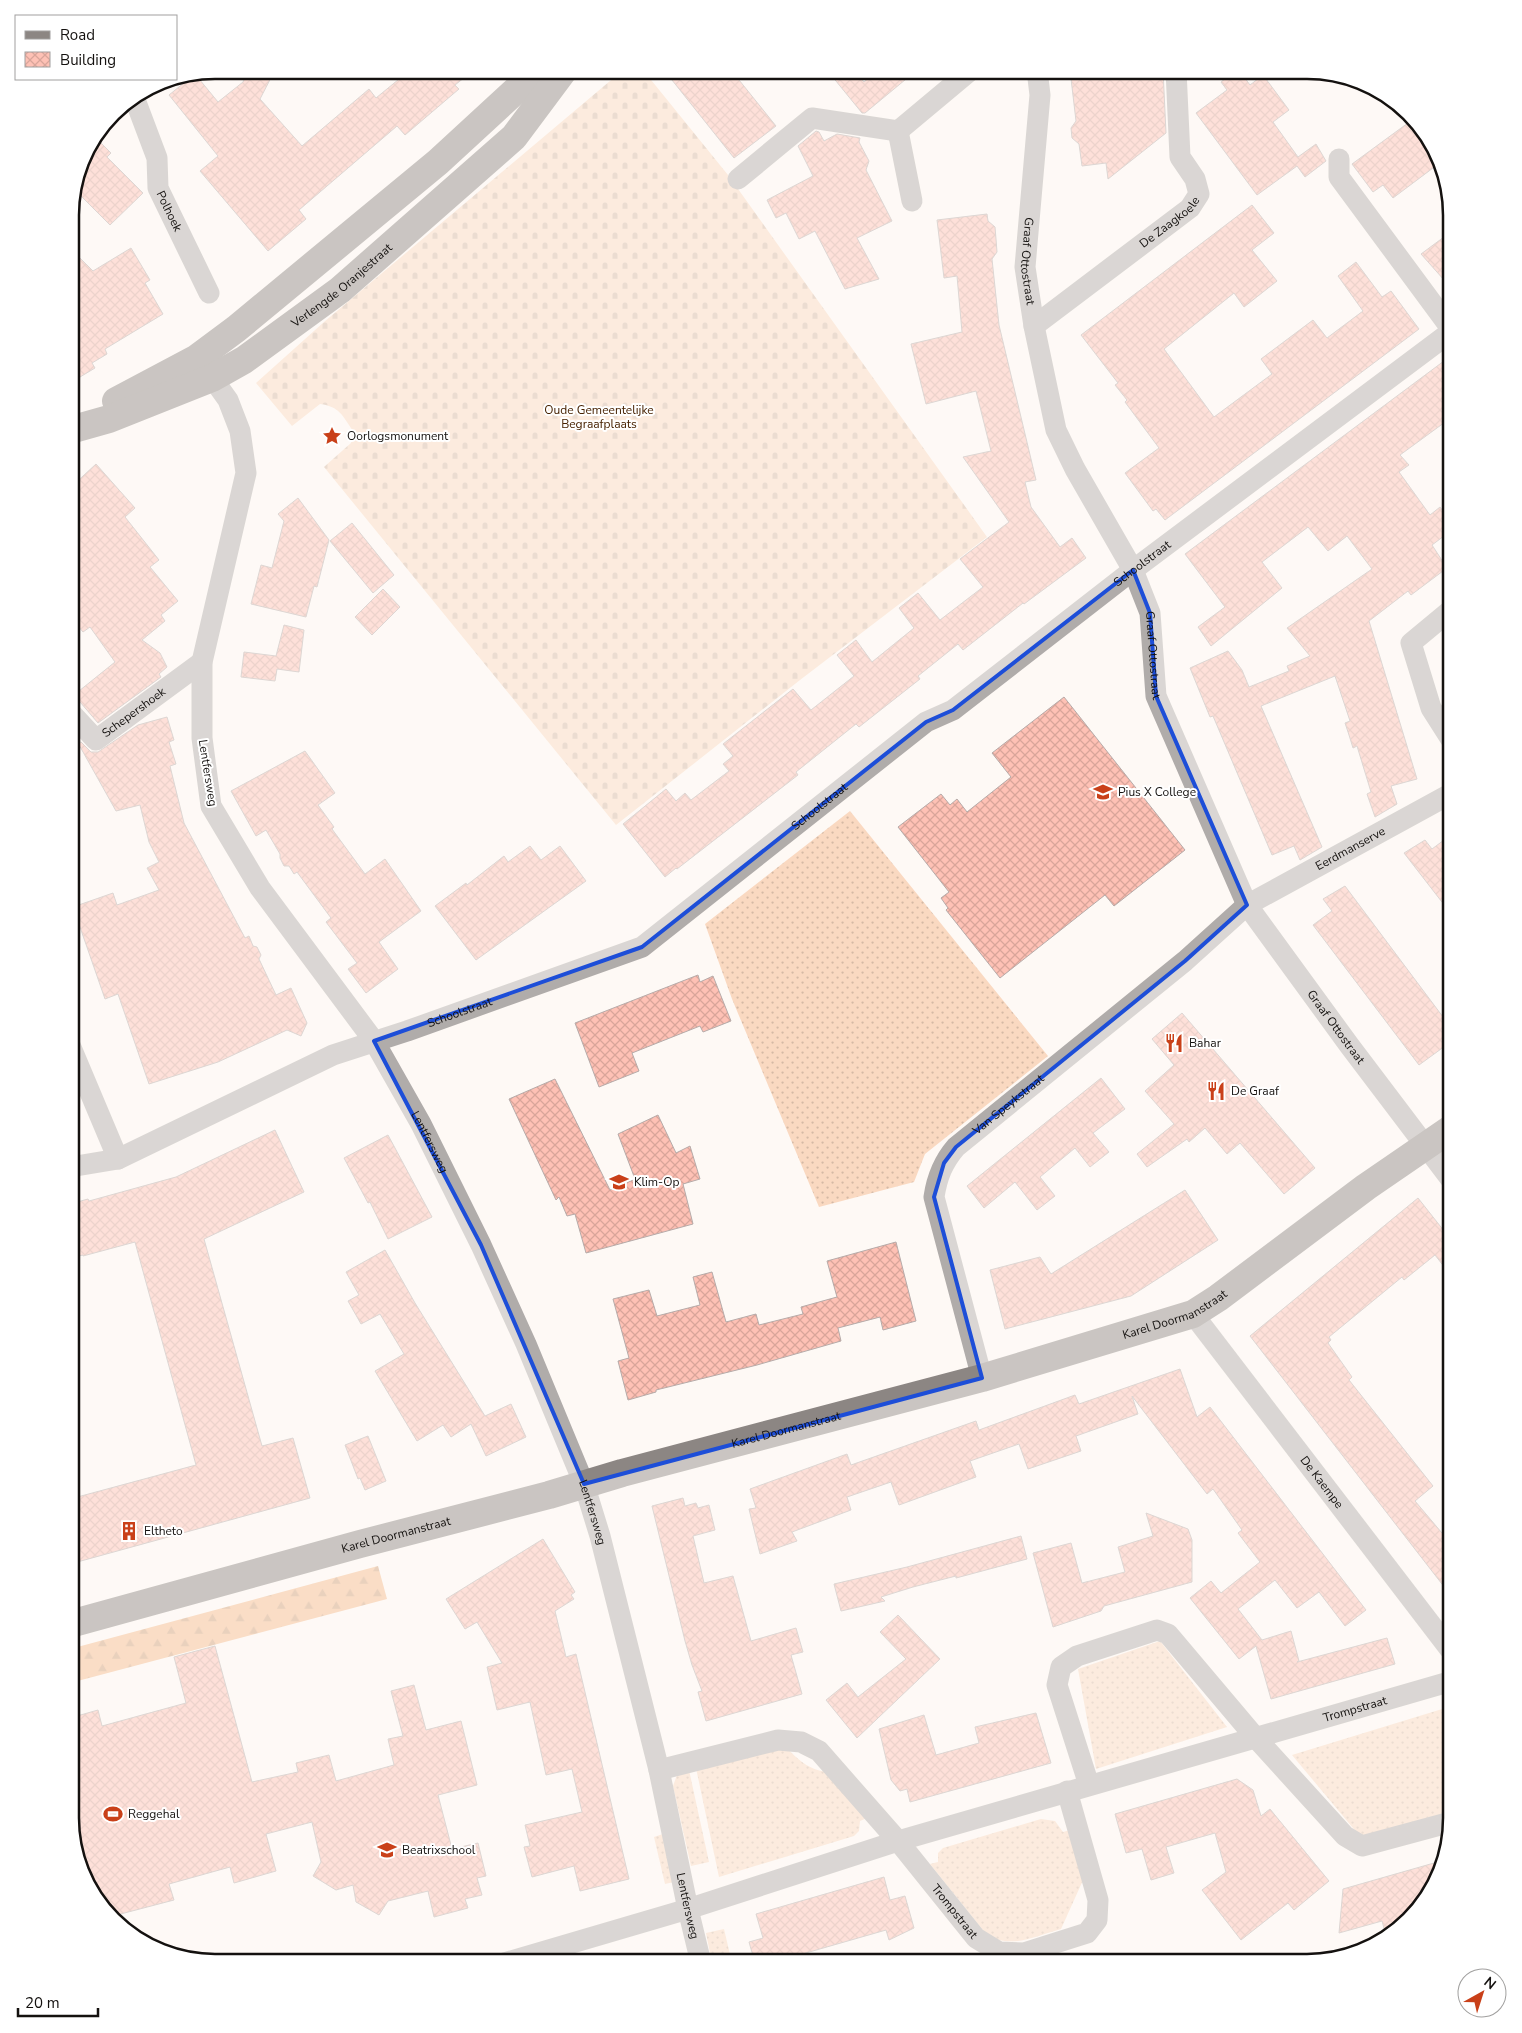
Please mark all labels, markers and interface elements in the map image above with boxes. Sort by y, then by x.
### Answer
legend [15,15,178,80]
text: Road [60,25,95,45]
text: Building [60,50,116,70]
street label: Polhoek [153,188,186,235]
street label: De Zaagkoele [1136,193,1203,252]
street label: Graaf Ottostraat [1017,217,1039,307]
street label: Verlengde Oranjestraat [287,239,396,332]
park label: Oude Gemeentelijke Begraafplaats [544,402,654,432]
place icon: Oorlogsmonument [321,425,343,447]
place label: Oorlogsmonument [347,428,449,444]
street label: Schoolstraat [1110,536,1175,590]
street label: Graaf Ottostraat [1142,611,1165,703]
street label: Schepershoek [99,683,170,741]
street label: Lentfersweg [195,738,221,808]
street label: Schoolstraat [788,779,851,834]
school or university icon: Pius X College [1092,781,1114,803]
place label: Pius X College [1118,784,1196,800]
street label: Eerdmanserve [1313,823,1388,874]
street label: Graaf Ottostraat [1303,987,1369,1068]
street label: Schoolstraat [425,993,495,1031]
restaurant icon: Bahar [1163,1032,1185,1054]
place label: Bahar [1189,1035,1222,1051]
street label: Van Speykstraat [968,1070,1048,1139]
restaurant icon: De Graaf [1205,1080,1227,1102]
place label: De Graaf [1231,1083,1280,1099]
street label: Lentfersweg [407,1108,452,1176]
school or university icon: Klim-Op [608,1171,630,1193]
place label: Klim-Op [634,1174,679,1190]
street label: Karel Doormanstraat [1121,1286,1231,1343]
street label: Karel Doormanstraat [730,1407,843,1452]
street label: De Kaempe [1297,1453,1347,1512]
street label: Lentfersweg [575,1477,610,1547]
street label: Karel Doormanstraat [340,1513,453,1557]
building icon: Eltheto [118,1520,140,1542]
place label: Eltheto [144,1523,183,1539]
street label: Trompstraat [1321,1692,1389,1726]
sports icon: Reggehal [102,1803,124,1825]
place label: Reggehal [128,1806,180,1822]
school or university icon: Beatrixschool [376,1839,398,1861]
place label: Beatrixschool [402,1842,476,1858]
street label: Lentfersweg [673,1871,703,1941]
street label: Trompstraat [928,1881,982,1943]
north arrow [1457,1968,1507,2018]
text: N [1480,1973,1500,1994]
scale bar [18,1986,98,2018]
text: 20 m [25,1993,60,2013]

